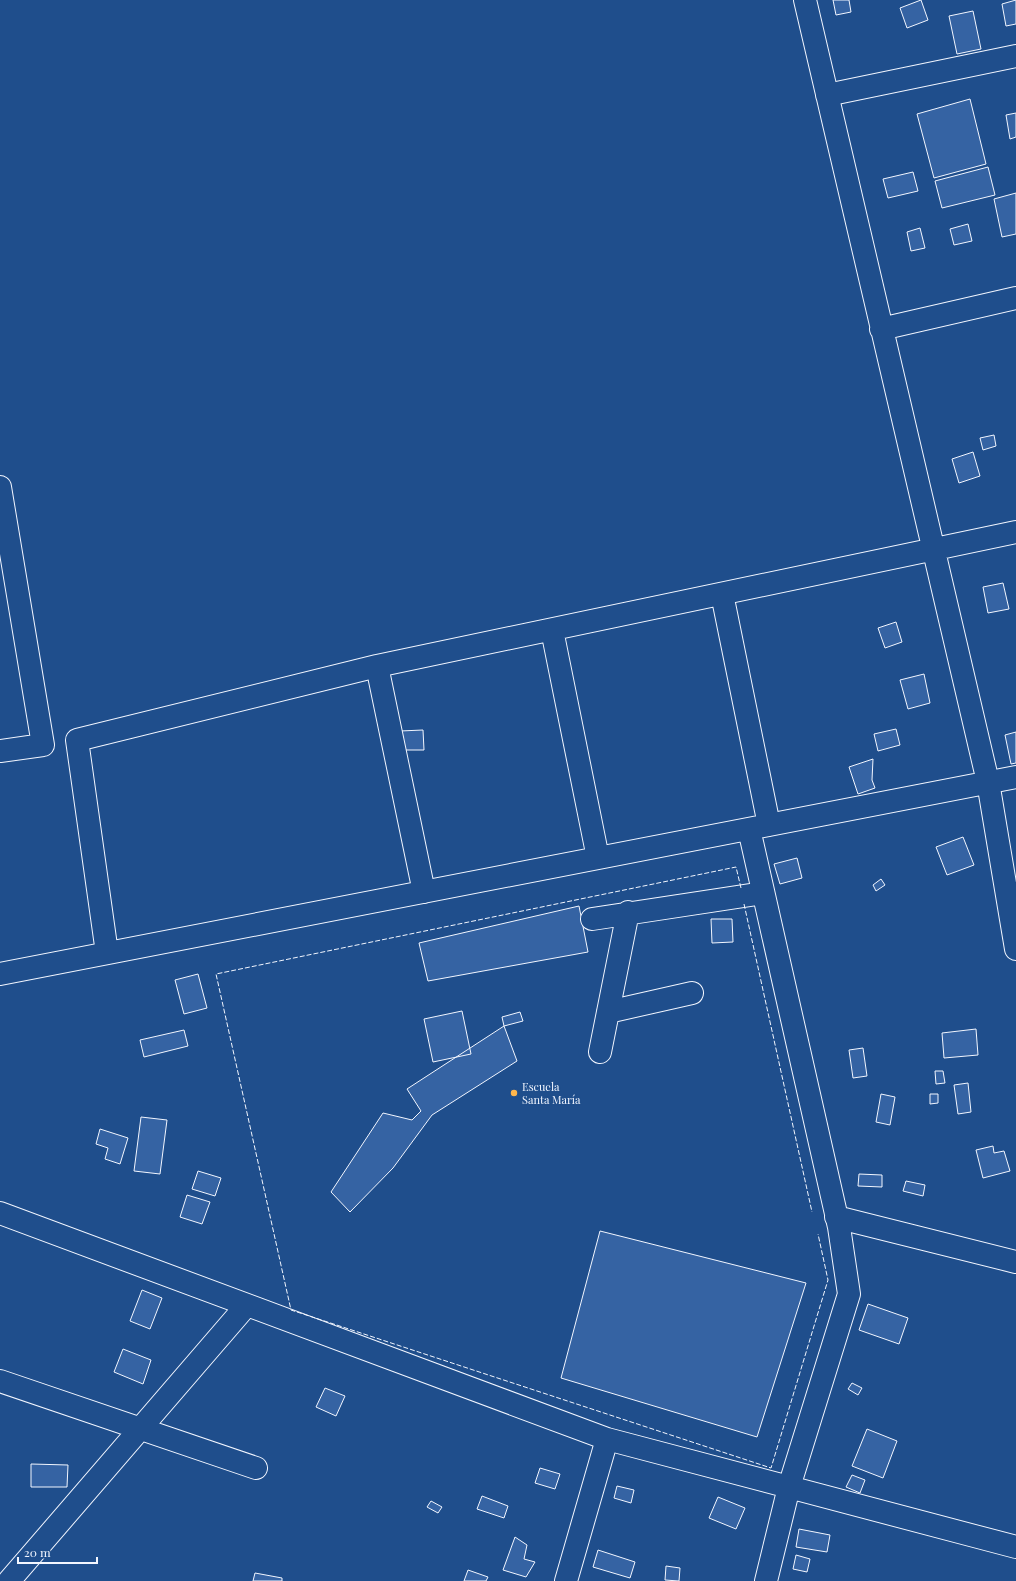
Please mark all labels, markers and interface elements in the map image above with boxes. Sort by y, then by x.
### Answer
place label: Escuela Santa María [522,1079,581,1107]
marker: Escuela Santa María [509,1088,519,1098]
scale bar [18,1539,97,1565]
text: 20 m [24,1544,51,1560]

